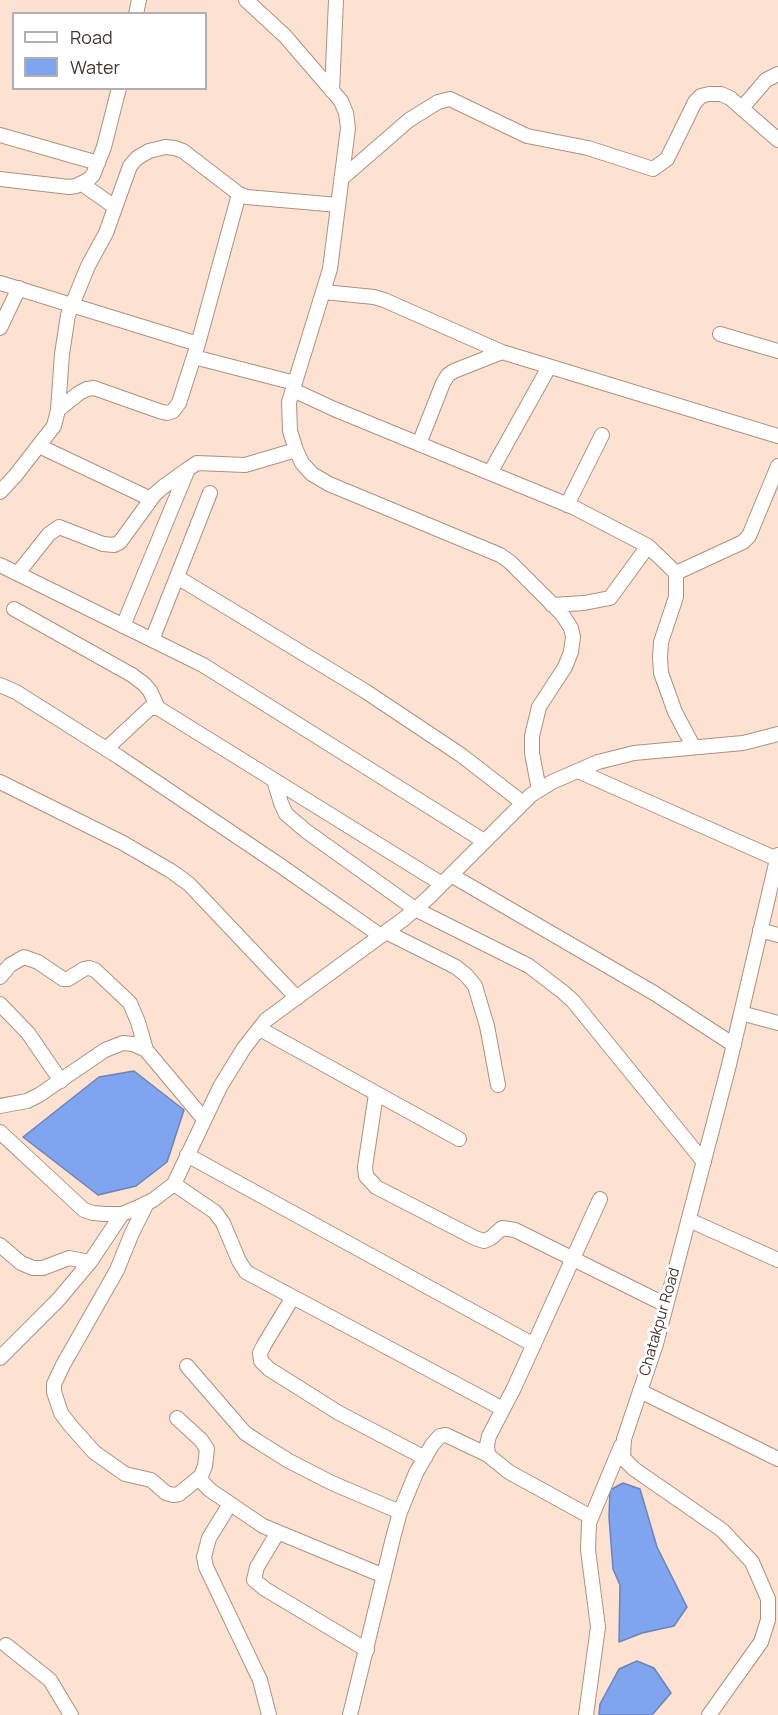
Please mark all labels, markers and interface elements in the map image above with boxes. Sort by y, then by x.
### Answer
legend [12,12,207,90]
text: Road [70,25,113,49]
text: Water [70,55,120,79]
street label: Chatakpur Road [636,1266,684,1378]

